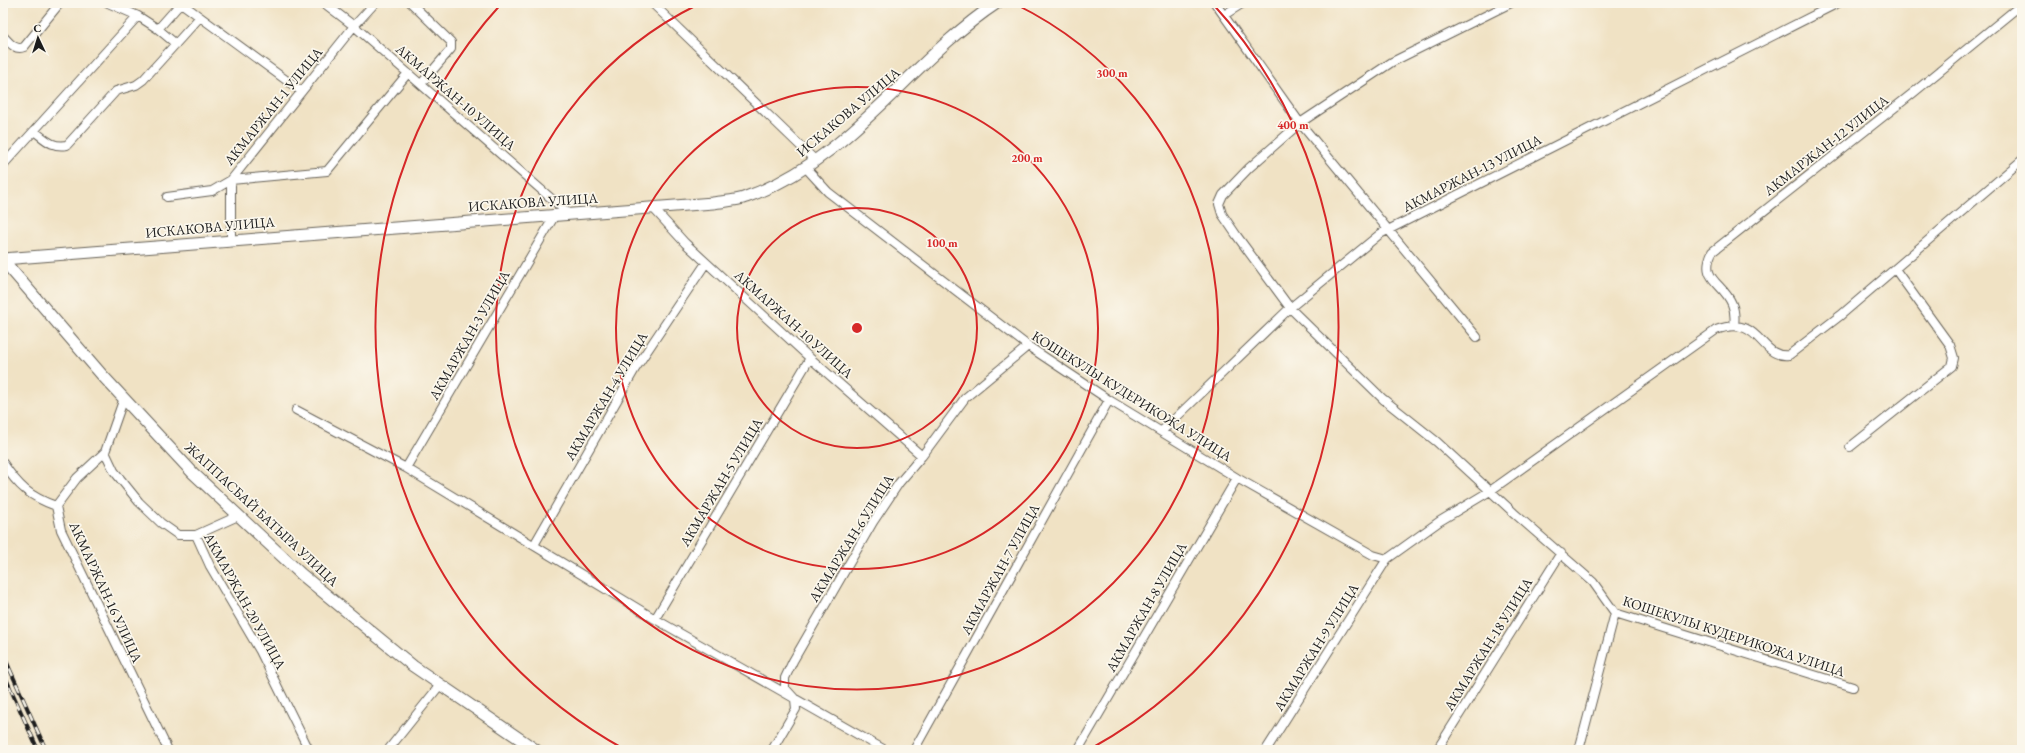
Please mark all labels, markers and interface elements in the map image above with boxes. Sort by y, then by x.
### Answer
north arrow [18,18,58,58]
text: С [33,21,42,35]
street label: АКМАРЖАН-10 УЛИЦА [391,39,520,154]
street label: АКМАРЖАН-1 УЛИЦА [219,43,326,169]
street label: ИСКАКОВА УЛИЦА [792,63,904,161]
text: 300 m [1096,65,1128,81]
street label: АКМАРЖАН-12 УЛИЦА [1759,90,1892,200]
text: 400 m [1277,117,1309,133]
street label: АКМАРЖАН-13 УЛИЦА [1399,130,1545,216]
text: 200 m [1011,150,1043,166]
street label: ИСКАКОВА УЛИЦА [468,188,599,216]
street label: ИСКАКОВА УЛИЦА [145,212,276,242]
text: 100 m [926,235,958,251]
street label: АКМАРЖАН-10 УЛИЦА [730,265,857,382]
street label: АКМАРЖАН-3 УЛИЦА [424,267,514,404]
centre of rings [850,321,864,335]
street label: КОШЕКУЛЫ КУДЕРИКОЖА УЛИЦА [1029,327,1236,465]
street label: АКМАРЖАН-4 УЛИЦА [560,328,652,464]
street label: АКМАРЖАН-5 УЛИЦА [675,414,767,550]
street label: ЖАППАСБАЙ БАТЫРА УЛИЦА [181,437,343,590]
street label: АКМАРЖАН-6 УЛИЦА [804,471,898,606]
street label: АКМАРЖАН-7 УЛИЦА [956,500,1044,638]
street label: АКМАРЖАН-16 УЛИЦА [65,518,147,666]
street label: АКМАРЖАН-20 УЛИЦА [199,529,290,673]
street label: АКМАРЖАН-8 УЛИЦА [1101,539,1191,676]
street label: АКМАРЖАН-18 УЛИЦА [1439,574,1536,715]
street label: АКМАРЖАН-9 УЛИЦА [1269,580,1363,715]
street label: КОШЕКУЛЫ КУДЕРИКОЖА УЛИЦА [1621,592,1848,681]

